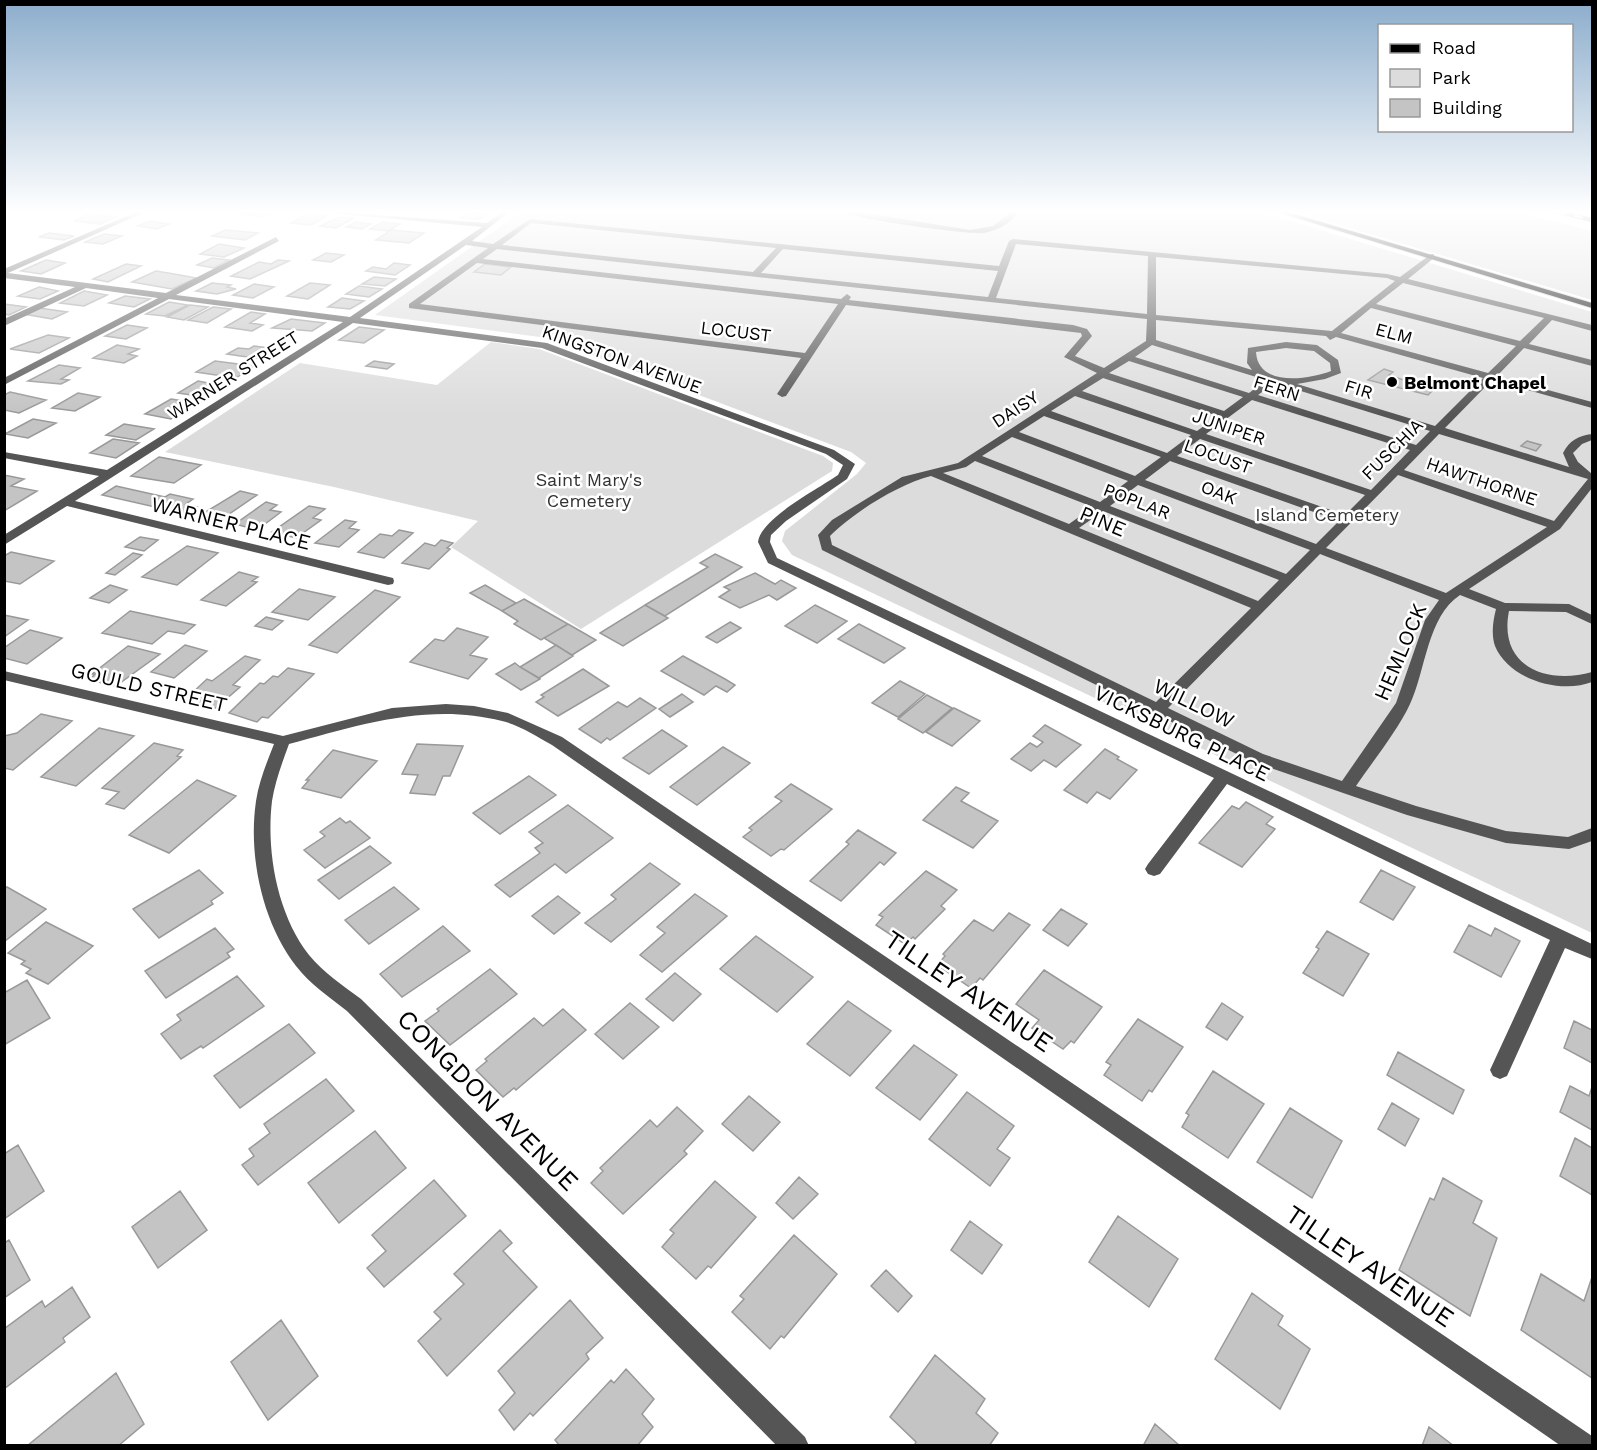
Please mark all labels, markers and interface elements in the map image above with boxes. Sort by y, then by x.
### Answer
legend [1378,24,1573,132]
text: Road [1432,37,1476,58]
text: Park [1432,67,1471,88]
text: Building [1432,97,1502,118]
street label: LOCUST [700,316,773,346]
street label: ELM [1373,318,1415,348]
street label: KINGSTON AVENUE [539,320,705,398]
street label: WARNER STREET [163,326,303,424]
street label: FERN [1251,371,1303,405]
place label: Belmont Chapel [1404,372,1546,393]
street label: FIR [1342,375,1376,403]
marker: Belmont Chapel [1385,375,1399,389]
street label: DAISY [988,386,1043,432]
street label: JUNIPER [1190,405,1268,449]
street label: FUSCHIA [1357,414,1427,484]
street label: LOCUST [1181,434,1255,478]
street label: HAWTHORNE [1424,452,1540,510]
park label: Saint Mary's Cemetery [536,469,642,511]
street label: OAK [1198,476,1240,508]
street label: POPLAR [1101,479,1173,523]
street label: WARNER PLACE [149,491,313,555]
street label: PINE [1076,500,1130,542]
park label: Island Cemetery [1255,504,1399,525]
street label: HEMLOCK [1368,600,1432,704]
street label: GOULD STREET [68,657,230,717]
street label: WILLOW [1150,673,1238,733]
street label: VICKSBURG PLACE [1090,680,1274,786]
street label: TILLEY AVENUE [879,924,1059,1058]
street label: CONGDON AVENUE [391,1003,585,1197]
street label: TILLEY AVENUE [1280,1199,1460,1333]

